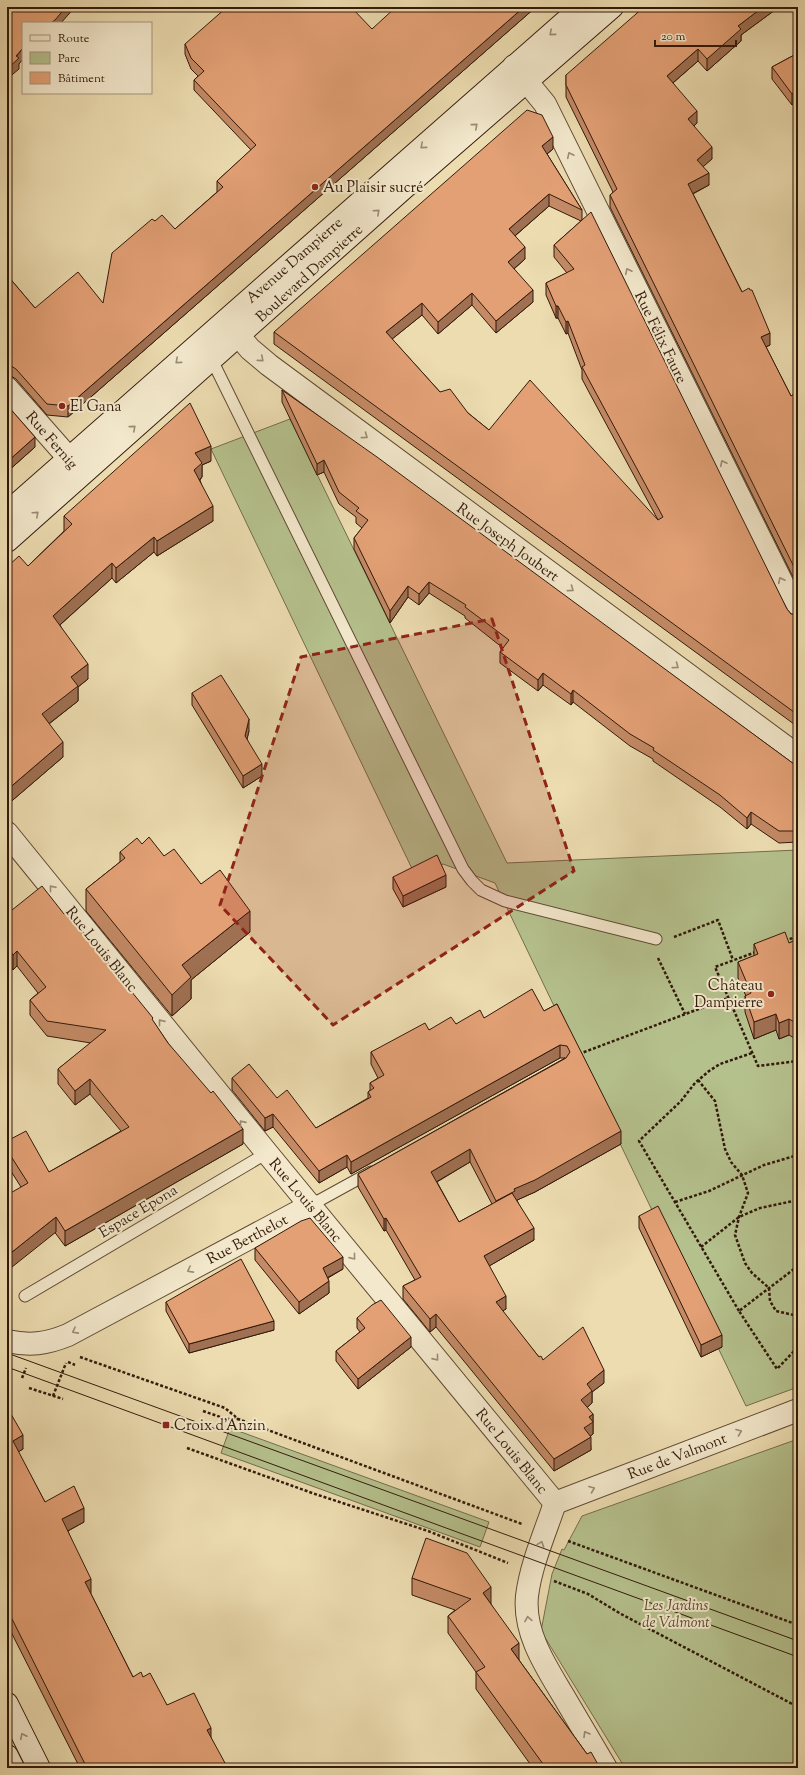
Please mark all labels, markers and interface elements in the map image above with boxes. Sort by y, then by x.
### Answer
legend [22,22,152,94]
scale bar [655,22,736,48]
one-way arrow [550,28,557,35]
text: 20 m [661,28,686,46]
text: Route [58,30,90,48]
text: Parc [58,50,80,68]
text: Bâtiment [58,70,105,88]
one-way arrow [470,124,478,131]
one-way arrow [420,141,428,149]
one-way arrow [567,152,575,159]
place label: Au Plaisir sucré [323,178,423,199]
marker: Au Plaisir sucré [310,182,320,192]
one-way arrow [372,209,380,217]
street label: Avenue Dampierre [242,213,348,309]
street label: Boulevard Dampierre [252,220,368,328]
one-way arrow [625,268,633,276]
street label: Rue Félix Faure [628,288,691,387]
one-way arrow [257,354,264,361]
one-way arrow [176,357,183,364]
place label: El Gana [70,397,121,418]
marker: El Gana [57,401,67,411]
street label: Rue Fernig [20,408,82,474]
one-way arrow [128,425,136,433]
one-way arrow [361,432,368,439]
one-way arrow [720,460,728,467]
street label: Rue Joseph Joubert [452,499,563,587]
one-way arrow [31,512,39,519]
one-way arrow [778,576,786,584]
one-way arrow [567,584,574,591]
one-way arrow [671,661,678,668]
one-way arrow [50,886,57,893]
street label: Rue Louis Blanc [60,903,142,997]
place label: Château Dampierre [694,976,763,1014]
marker: Château Dampierre [766,989,776,999]
one-way arrow [158,1019,165,1026]
one-way arrow [240,1120,247,1127]
street label: Rue Louis Blanc [263,1154,347,1248]
street label: Espace Epona [96,1180,182,1244]
street label: Rue Berthelot [203,1210,292,1271]
one-way arrow [348,1253,355,1260]
one-way arrow [187,1265,194,1272]
one-way arrow [72,1326,80,1334]
one-way arrow [431,1353,438,1360]
street label: Rue Louis Blanc [470,1405,552,1499]
place label: Croix d'Anzin [174,1416,266,1437]
marker: Croix d'Anzin [161,1420,171,1430]
street label: Rue de Valmont [625,1429,730,1486]
one-way arrow [736,1429,743,1437]
one-way arrow [588,1485,595,1493]
one-way arrow [536,1540,545,1547]
park label: Les Jardins de Valmont [642,1596,710,1634]
one-way arrow [524,1616,533,1622]
one-way arrow [584,1731,591,1738]
one-way arrow [20,1733,28,1740]

